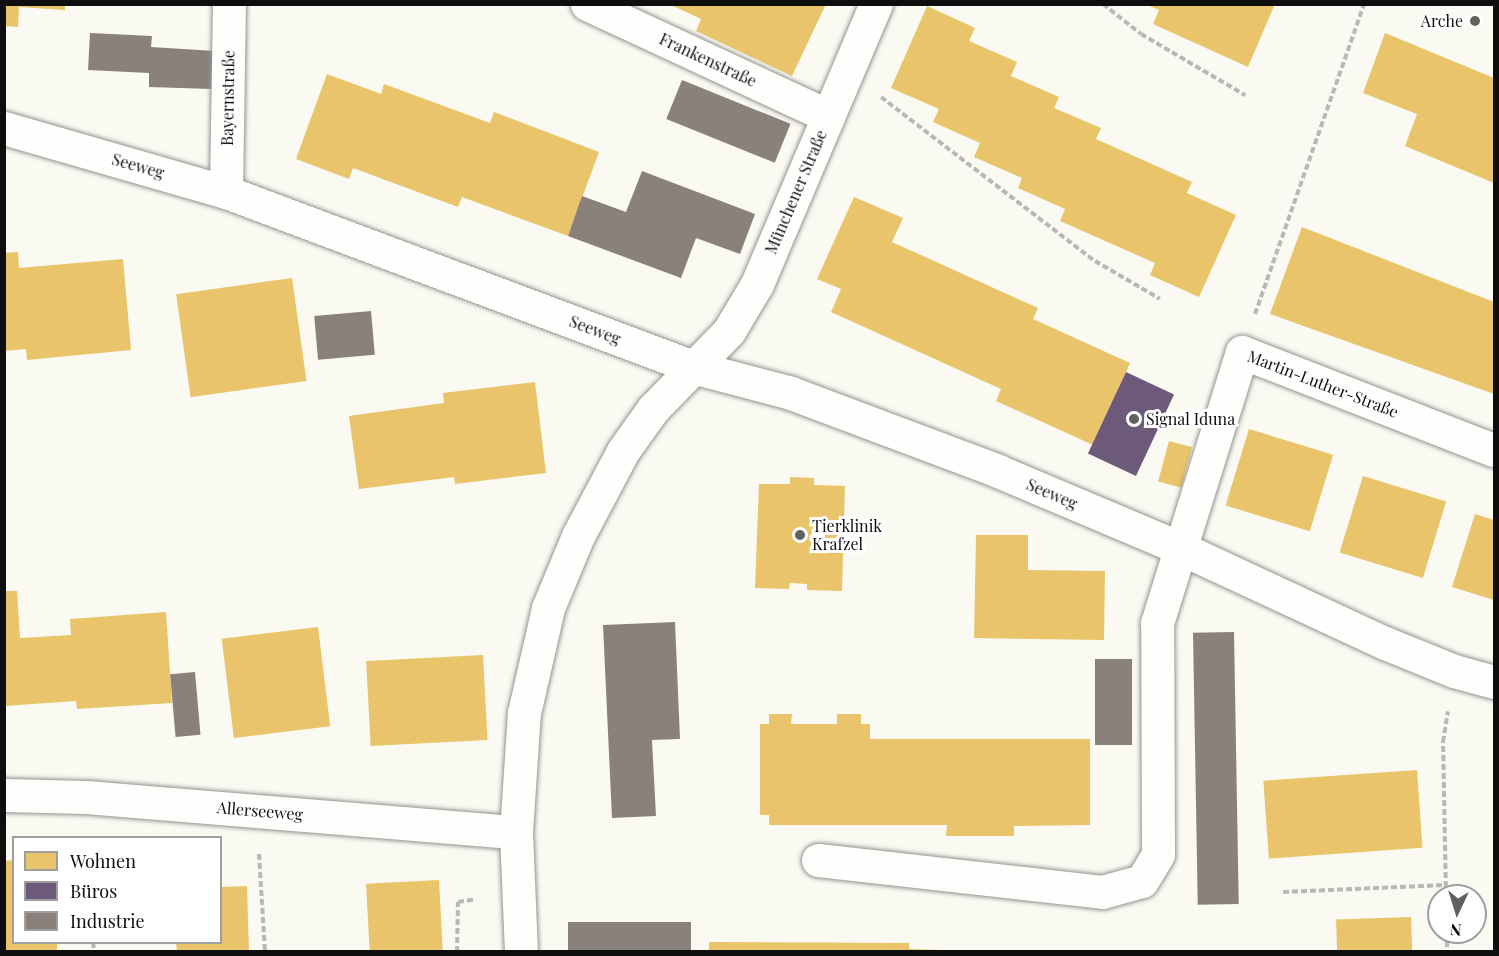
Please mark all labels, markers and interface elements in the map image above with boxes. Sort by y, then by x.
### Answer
place label: Arche [1421,11,1463,31]
marker: Arche [1468,14,1482,28]
street label: Frankenstraße [656,29,760,91]
street label: Bayernstraße [218,50,238,146]
street label: Münchener Straße [761,127,831,257]
street label: Seeweg [110,149,166,183]
street label: Seeweg [567,311,623,349]
street label: Martin-Luther-Straße [1245,346,1401,422]
place label: Signal Iduna [1146,409,1235,429]
marker: Signal Iduna [1127,412,1141,426]
street label: Seeweg [1024,475,1080,513]
place label: Tierklinik Krafzel [812,516,882,554]
marker: Tierklinik Krafzel [793,528,807,542]
street label: Allerseeweg [216,798,304,824]
legend [12,836,222,944]
text: Wohnen [70,849,136,873]
text: Büros [70,879,117,903]
north arrow [1427,884,1487,944]
text: Industrie [70,909,145,933]
text: N [1449,920,1462,941]

